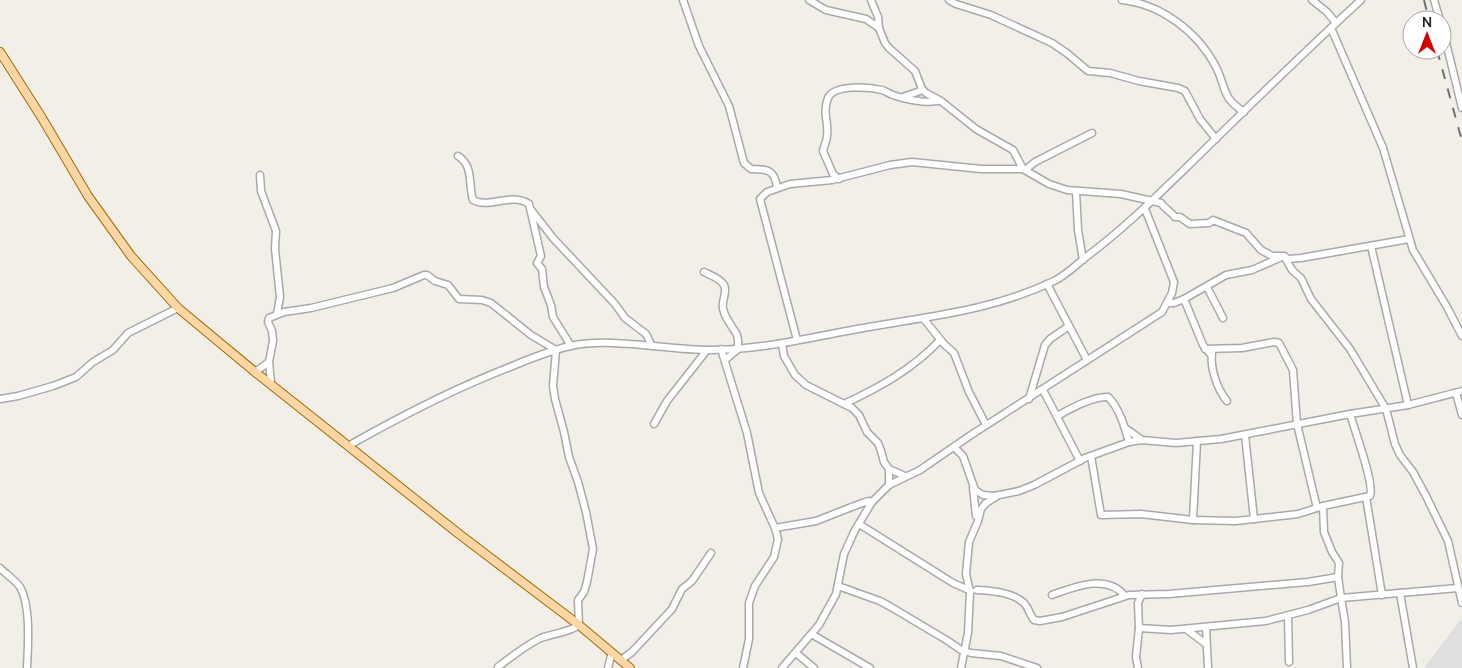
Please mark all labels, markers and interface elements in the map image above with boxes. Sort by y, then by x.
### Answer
north arrow [1402,10,1452,60]
text: N [1422,12,1432,31]

